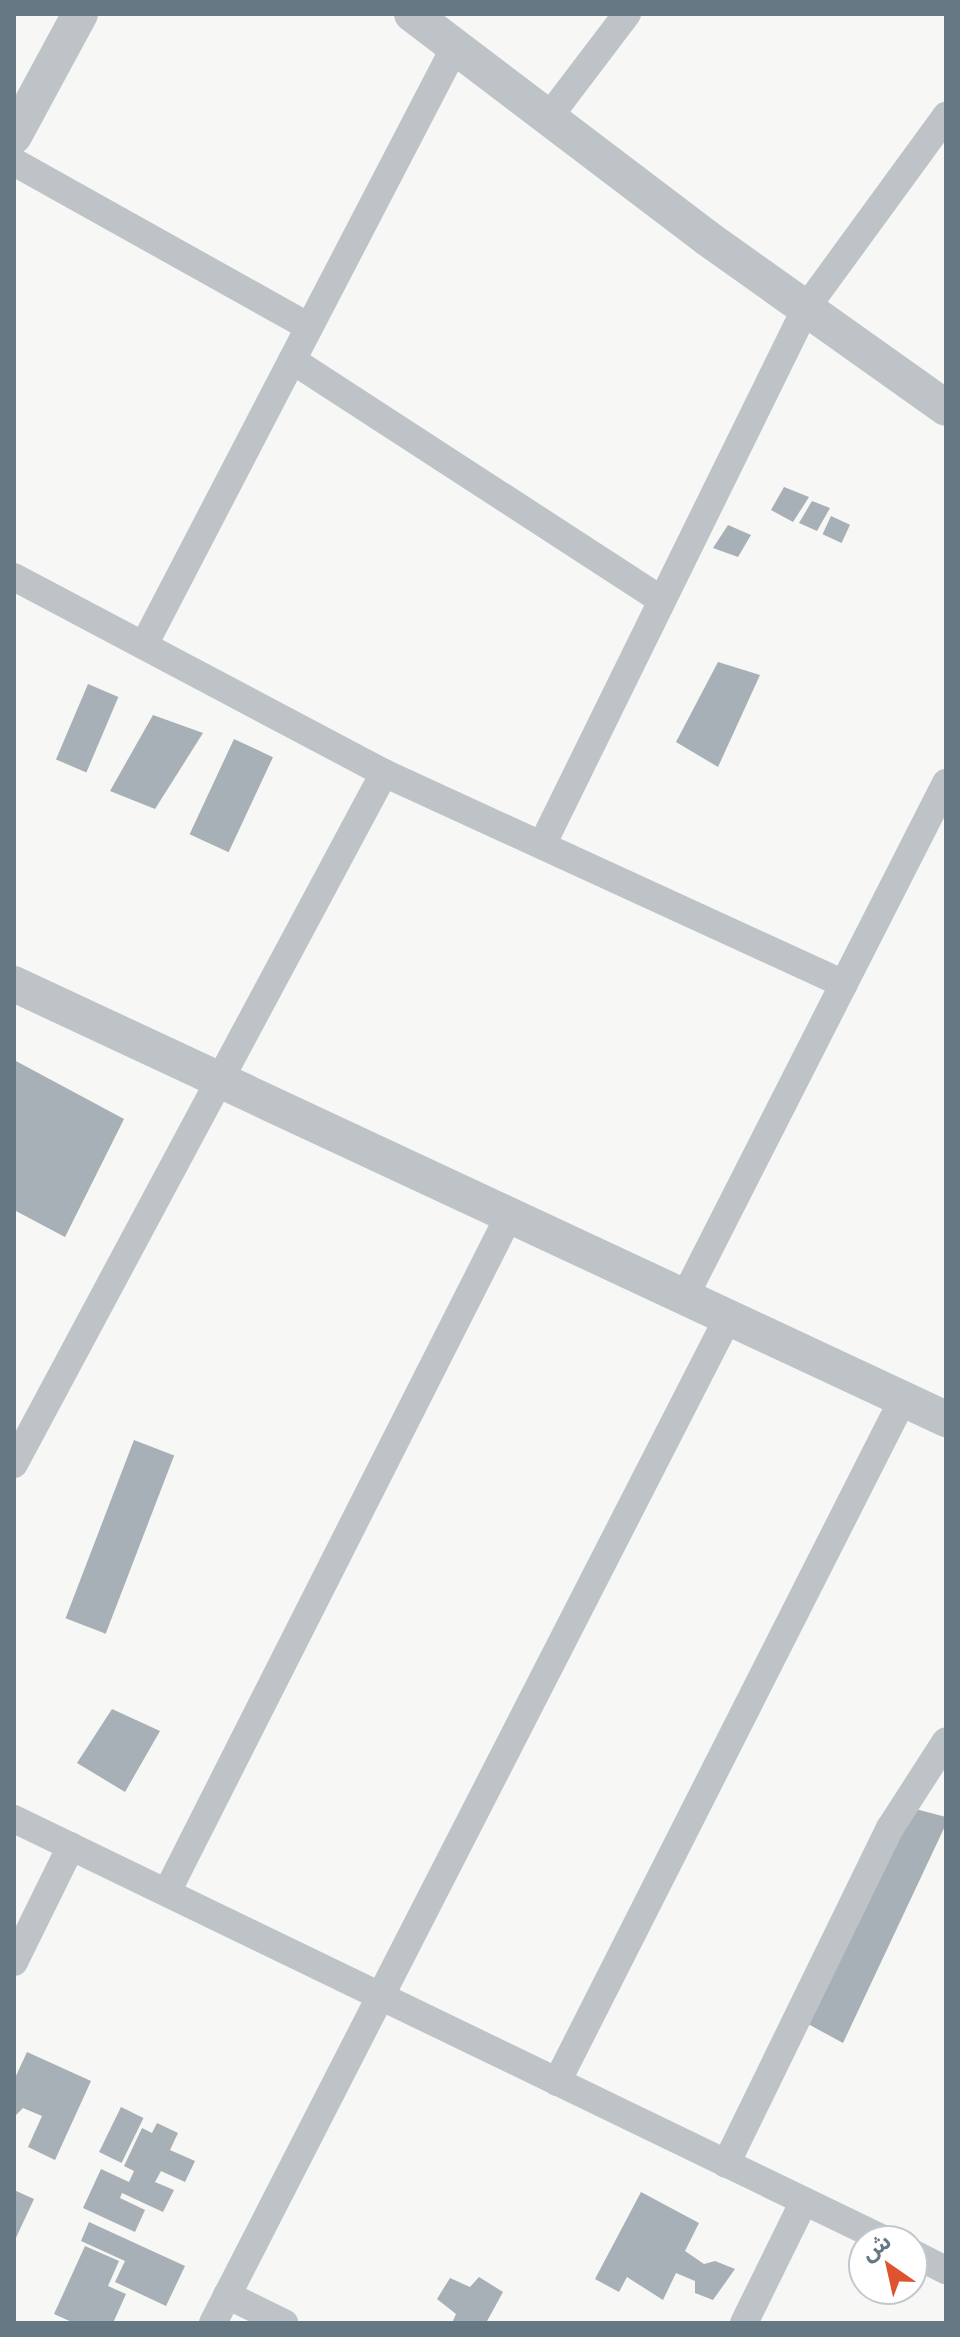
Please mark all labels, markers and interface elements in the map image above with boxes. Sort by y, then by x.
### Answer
north arrow [848,2225,928,2305]
text: ش [855,2227,896,2267]

